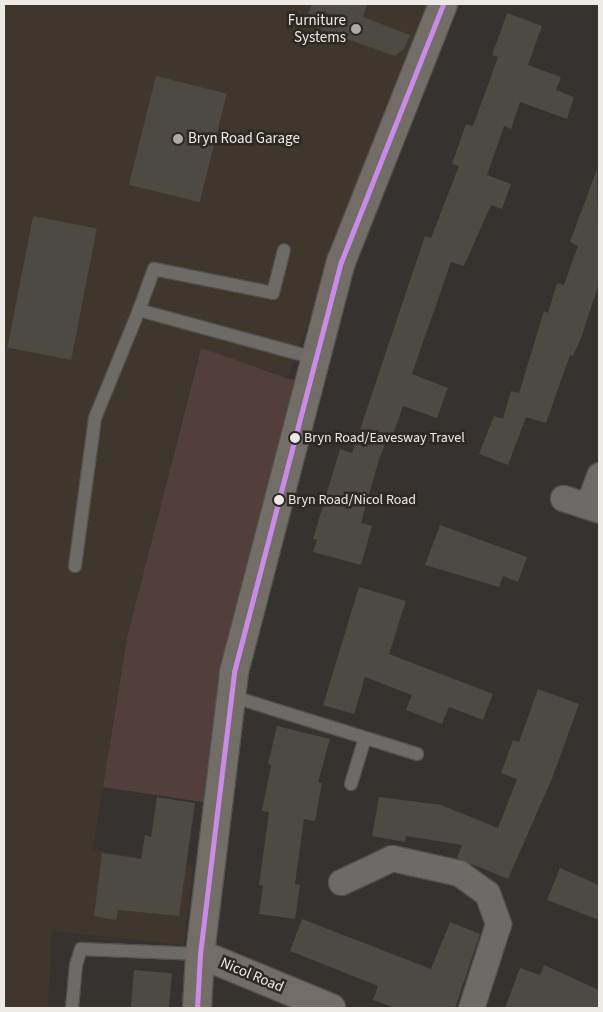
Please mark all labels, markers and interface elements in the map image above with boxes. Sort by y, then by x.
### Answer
place label: Furniture Systems [288,11,346,46]
marker: Furniture Systems [350,23,362,35]
place label: Bryn Road Garage [188,130,300,148]
marker: Bryn Road Garage [172,133,184,145]
place label: Bryn Road/Eavesway Travel [304,430,465,446]
marker: Bryn Road/Eavesway Travel [290,433,300,443]
place label: Bryn Road/Nicol Road [288,492,416,508]
marker: Bryn Road/Nicol Road [274,495,284,505]
street label: Nicol Road [218,954,286,996]

